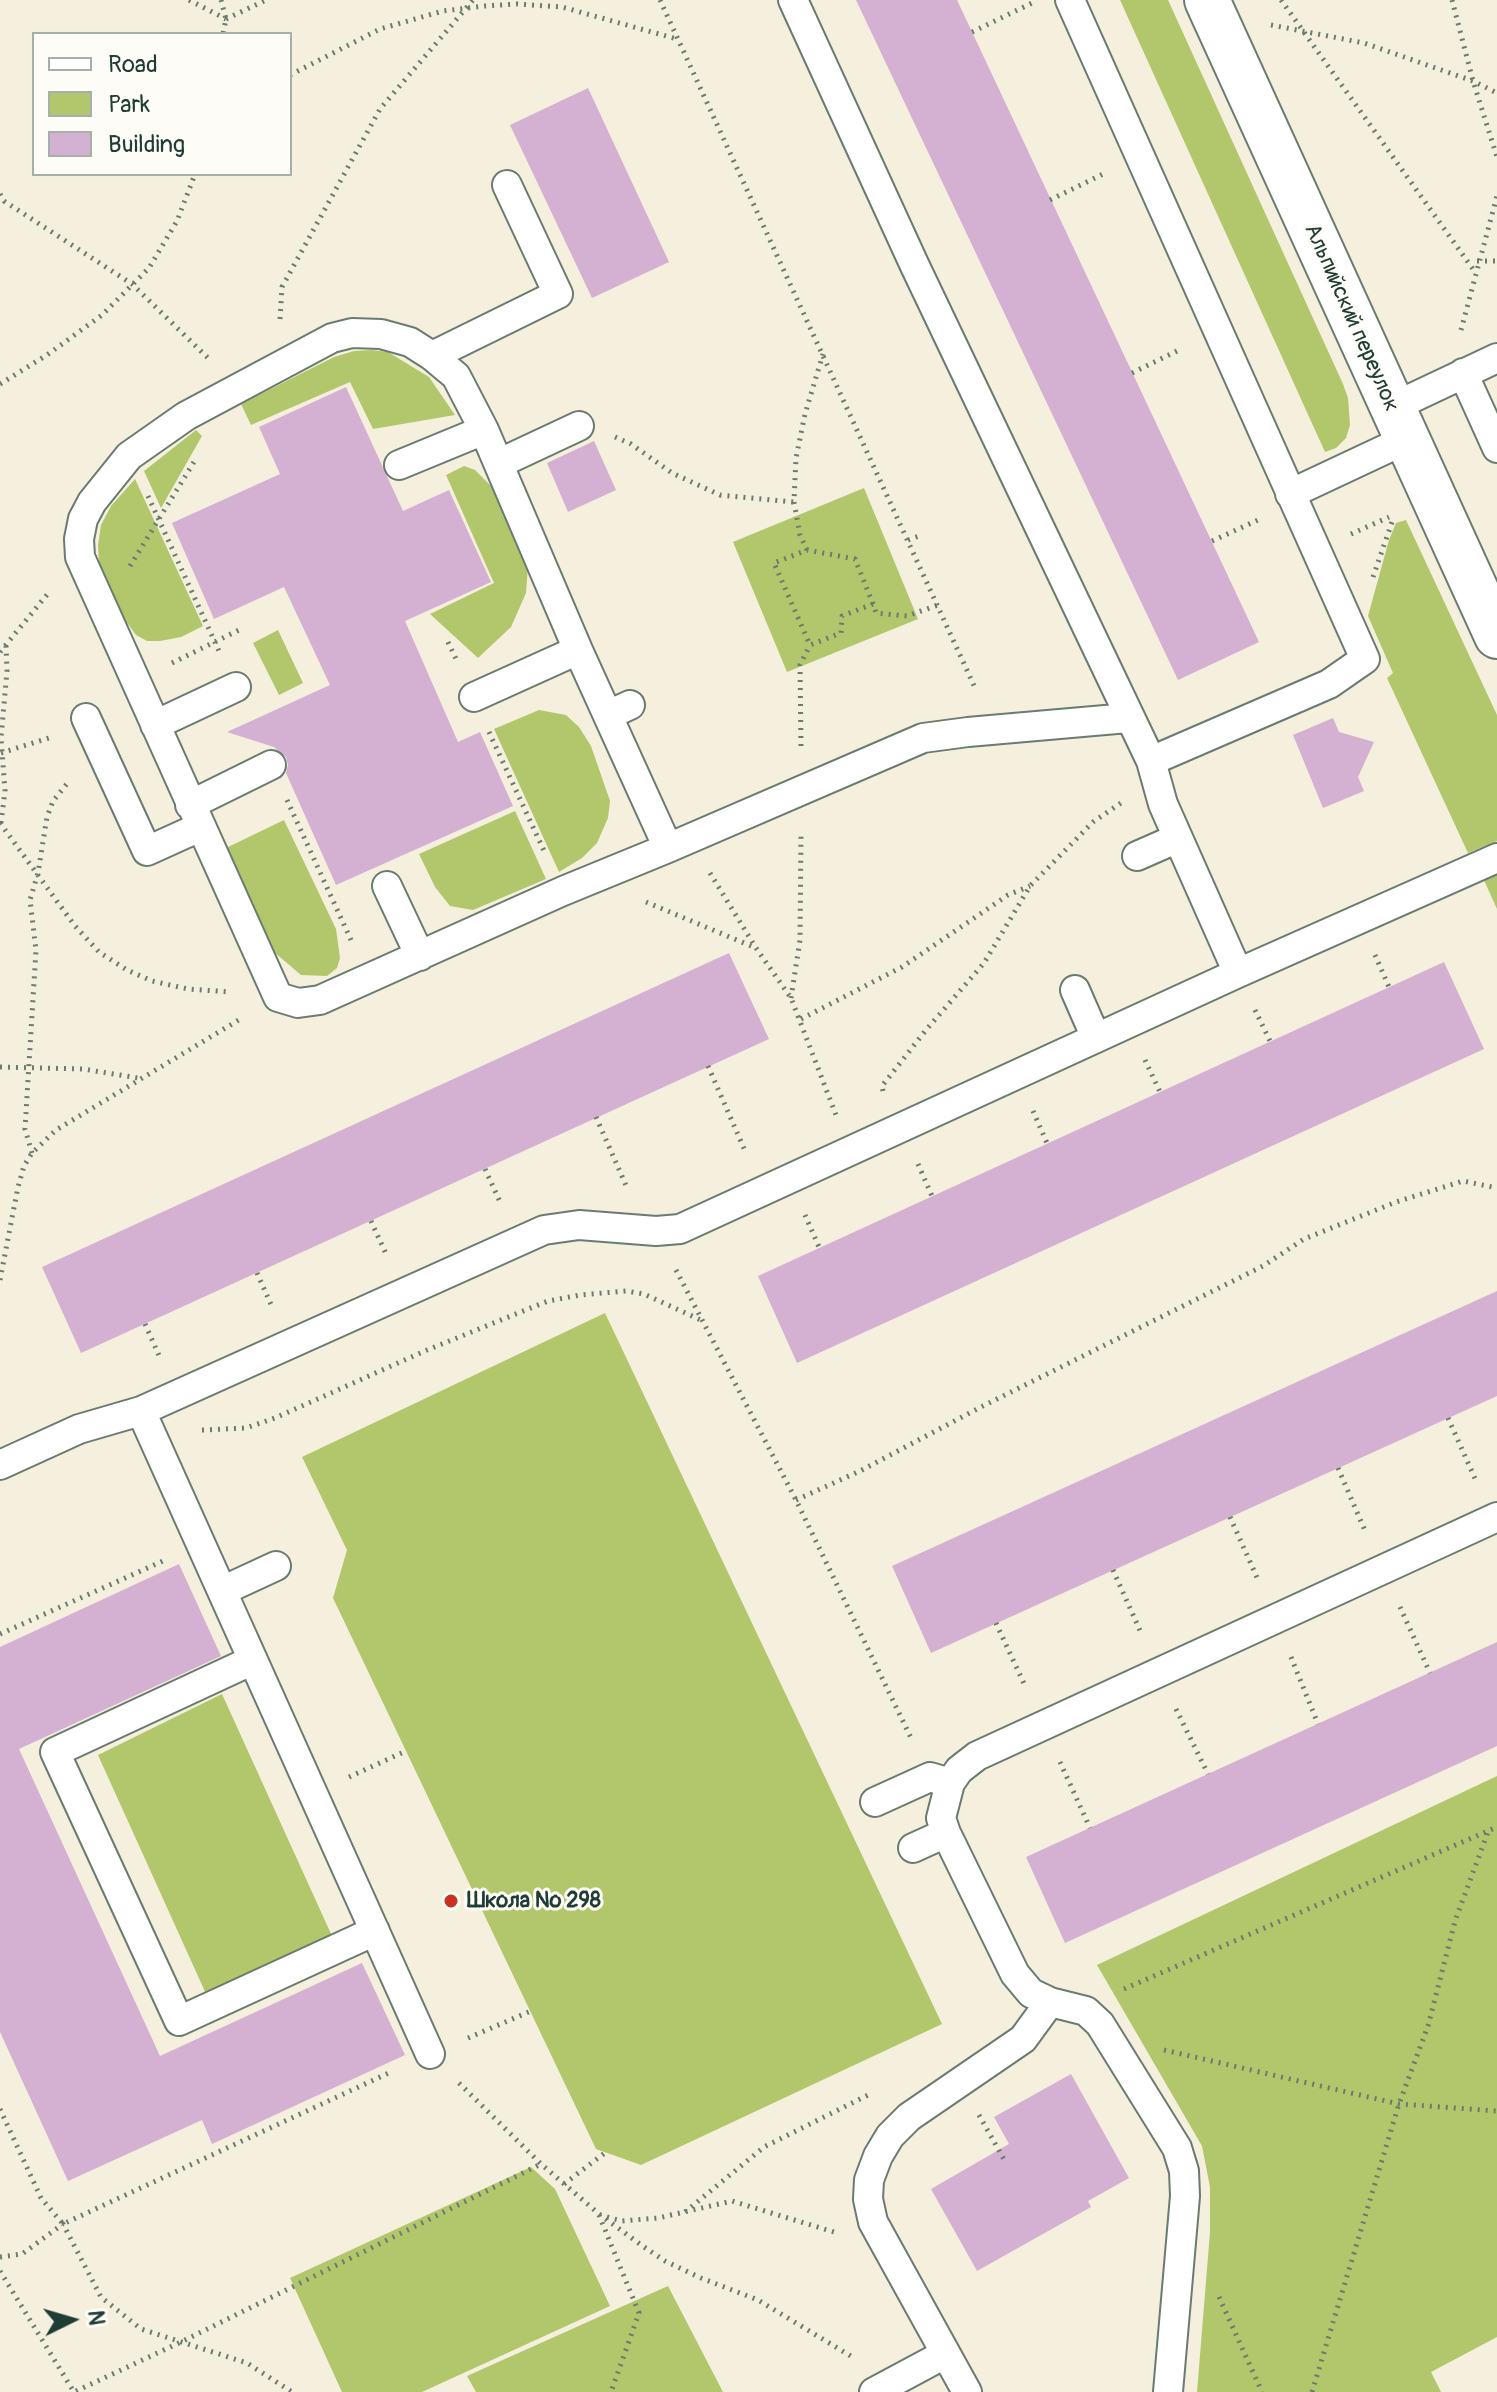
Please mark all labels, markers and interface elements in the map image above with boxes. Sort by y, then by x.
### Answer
legend [32,32,292,176]
text: Road [108,50,158,79]
text: Park [108,90,150,119]
text: Building [108,130,185,159]
street label: Альпийский переулок [1298,220,1404,416]
place label: Школа № 298 [467,1888,601,1914]
marker: Школа № 298 [442,1892,460,1910]
north arrow [32,2280,112,2360]
text: N [81,2309,111,2327]

